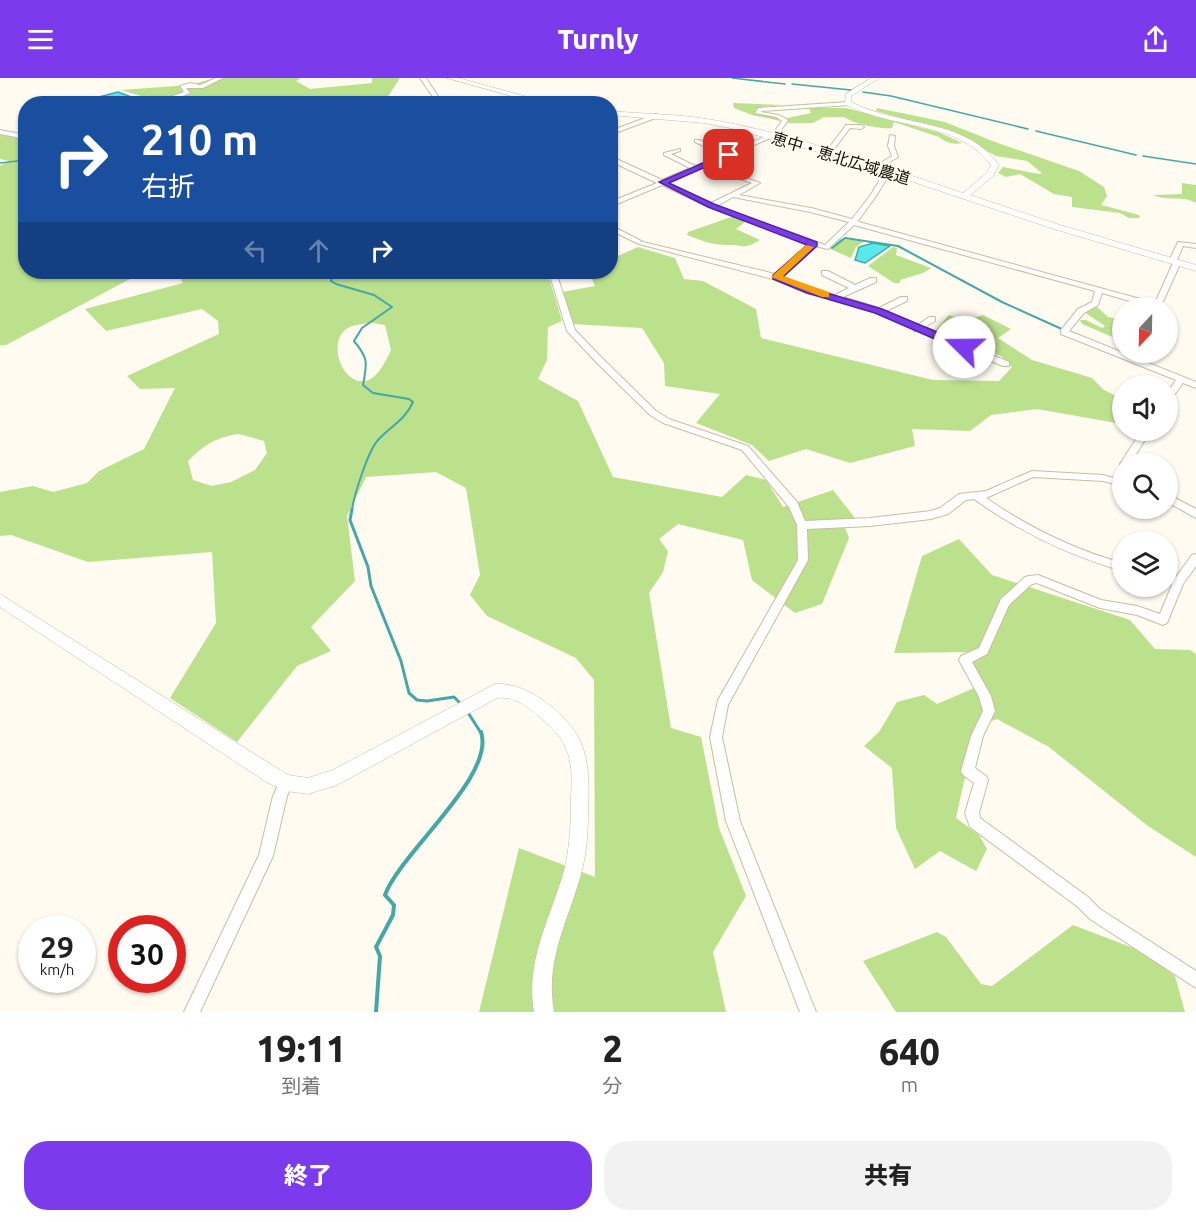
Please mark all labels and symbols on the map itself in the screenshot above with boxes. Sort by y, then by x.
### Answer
street label: 恵中・恵北広域農道 [770,128,912,188]
pin [703,129,754,180]
north arrow [1112,297,1178,363]
position arrow [932,315,996,379]
speed limit sign: 30 [108,915,186,993]

